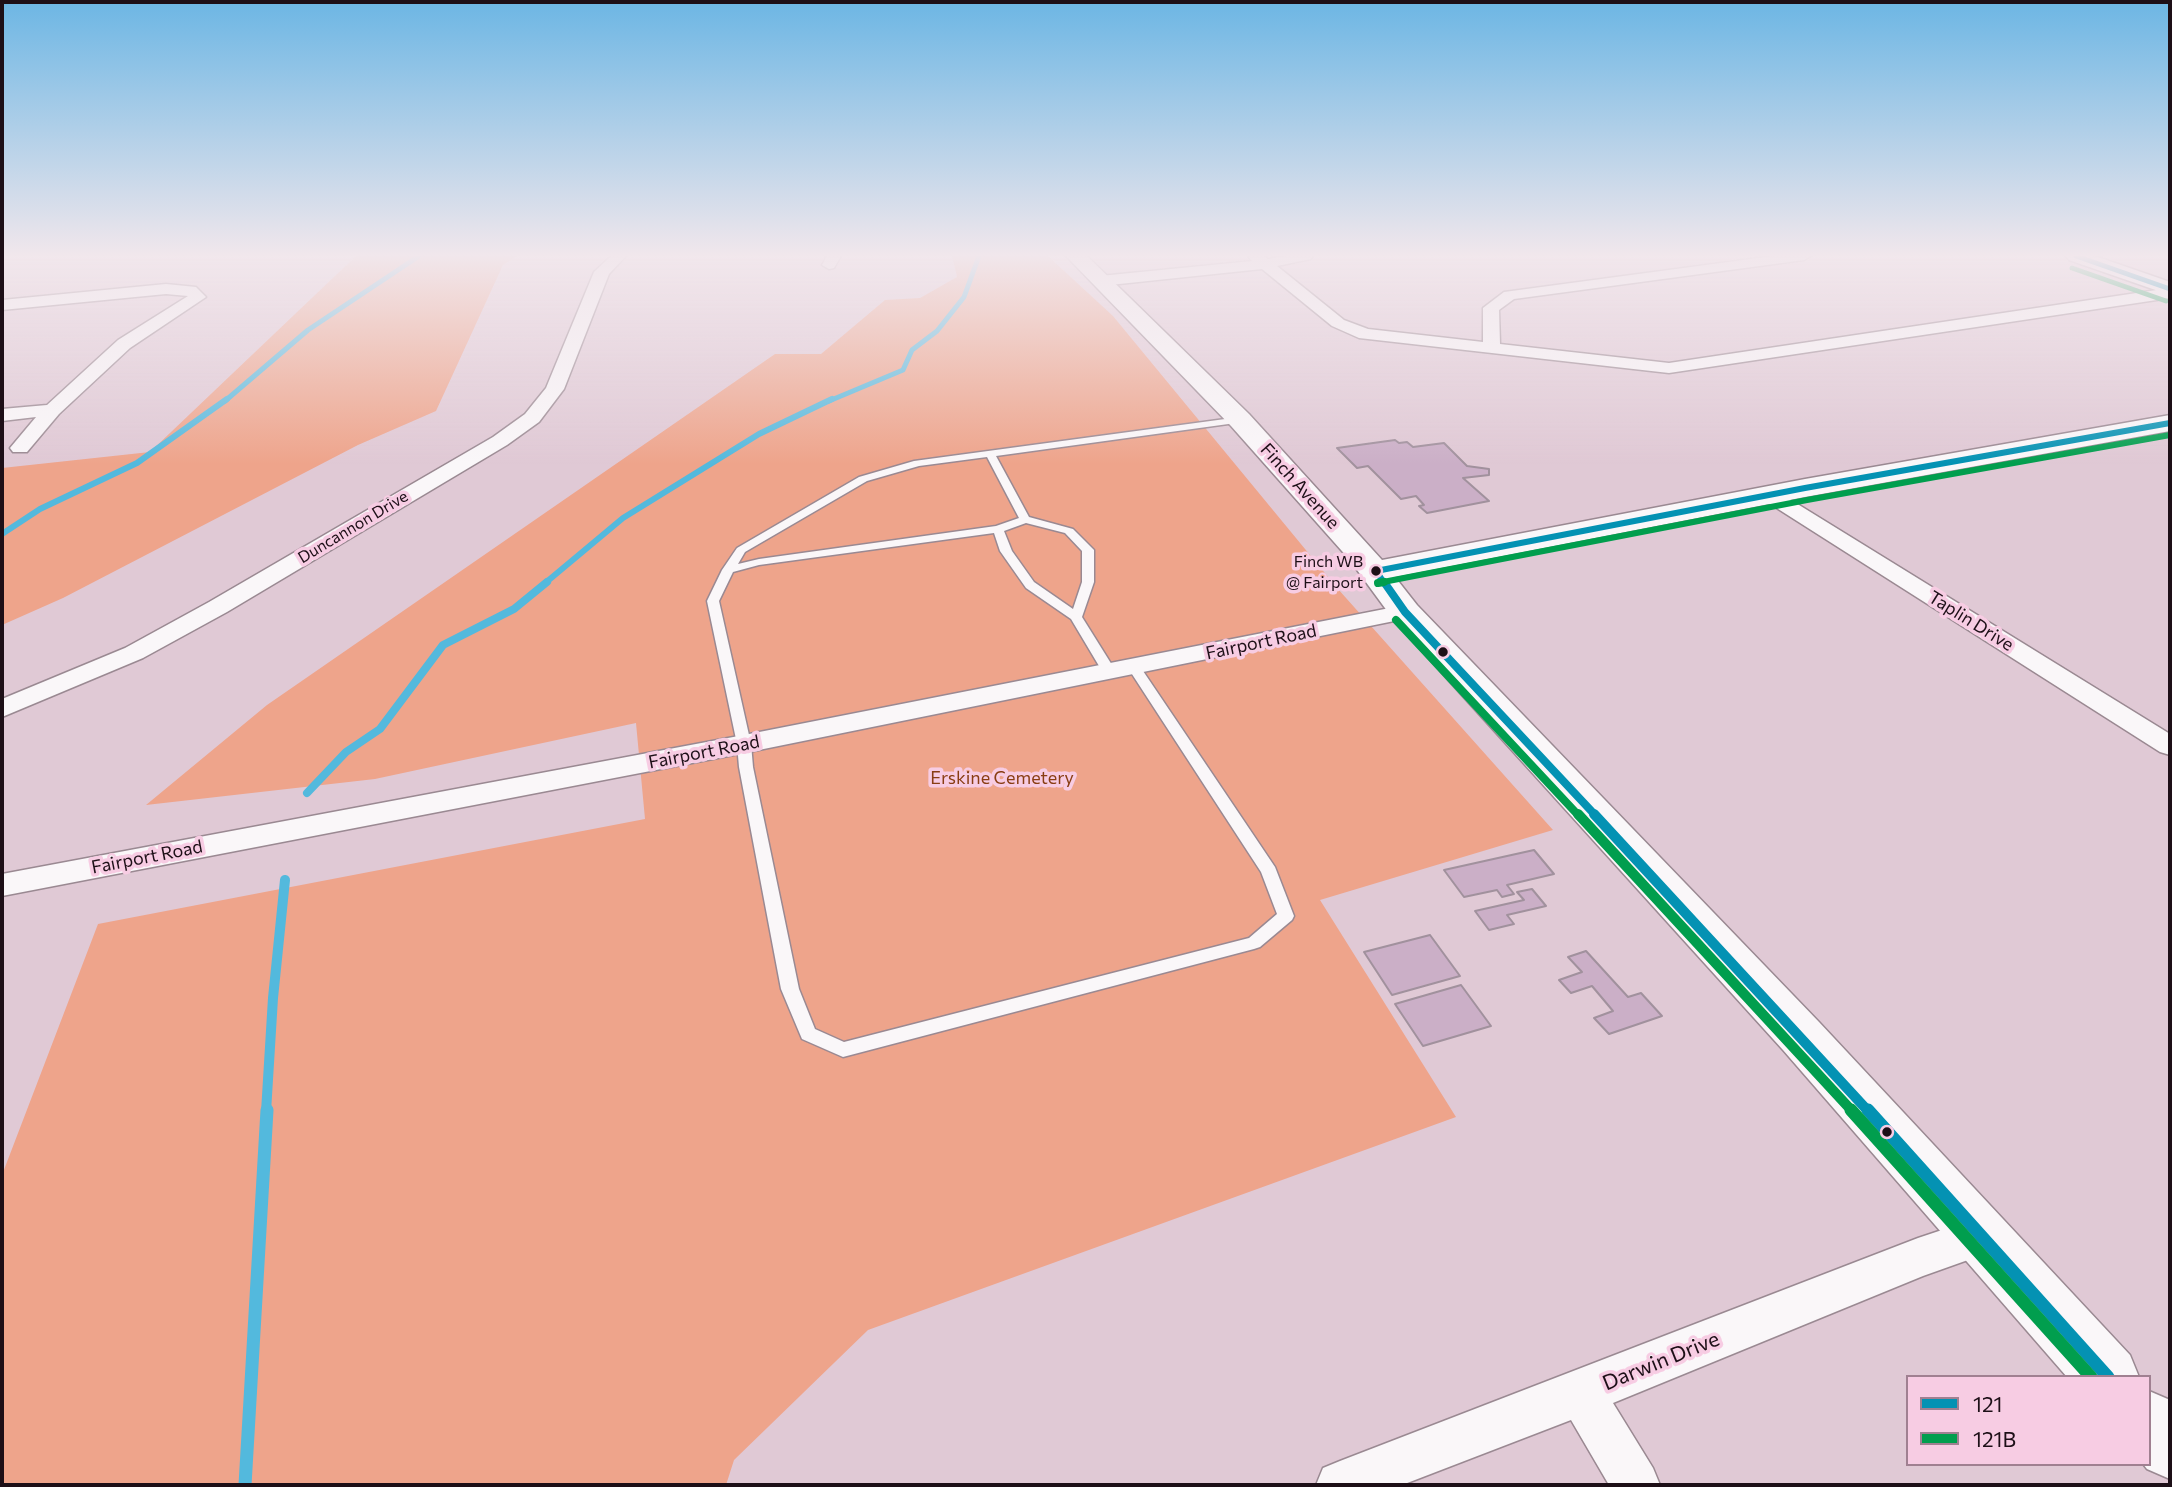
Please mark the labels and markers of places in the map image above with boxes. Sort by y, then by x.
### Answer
place label: Finch WB @ Fairport [1286,552,1363,590]
marker: Finch WB @ Fairport [1369,564,1383,578]
unlabelled marker [1436,645,1450,659]
unlabelled marker [1880,1125,1894,1139]

